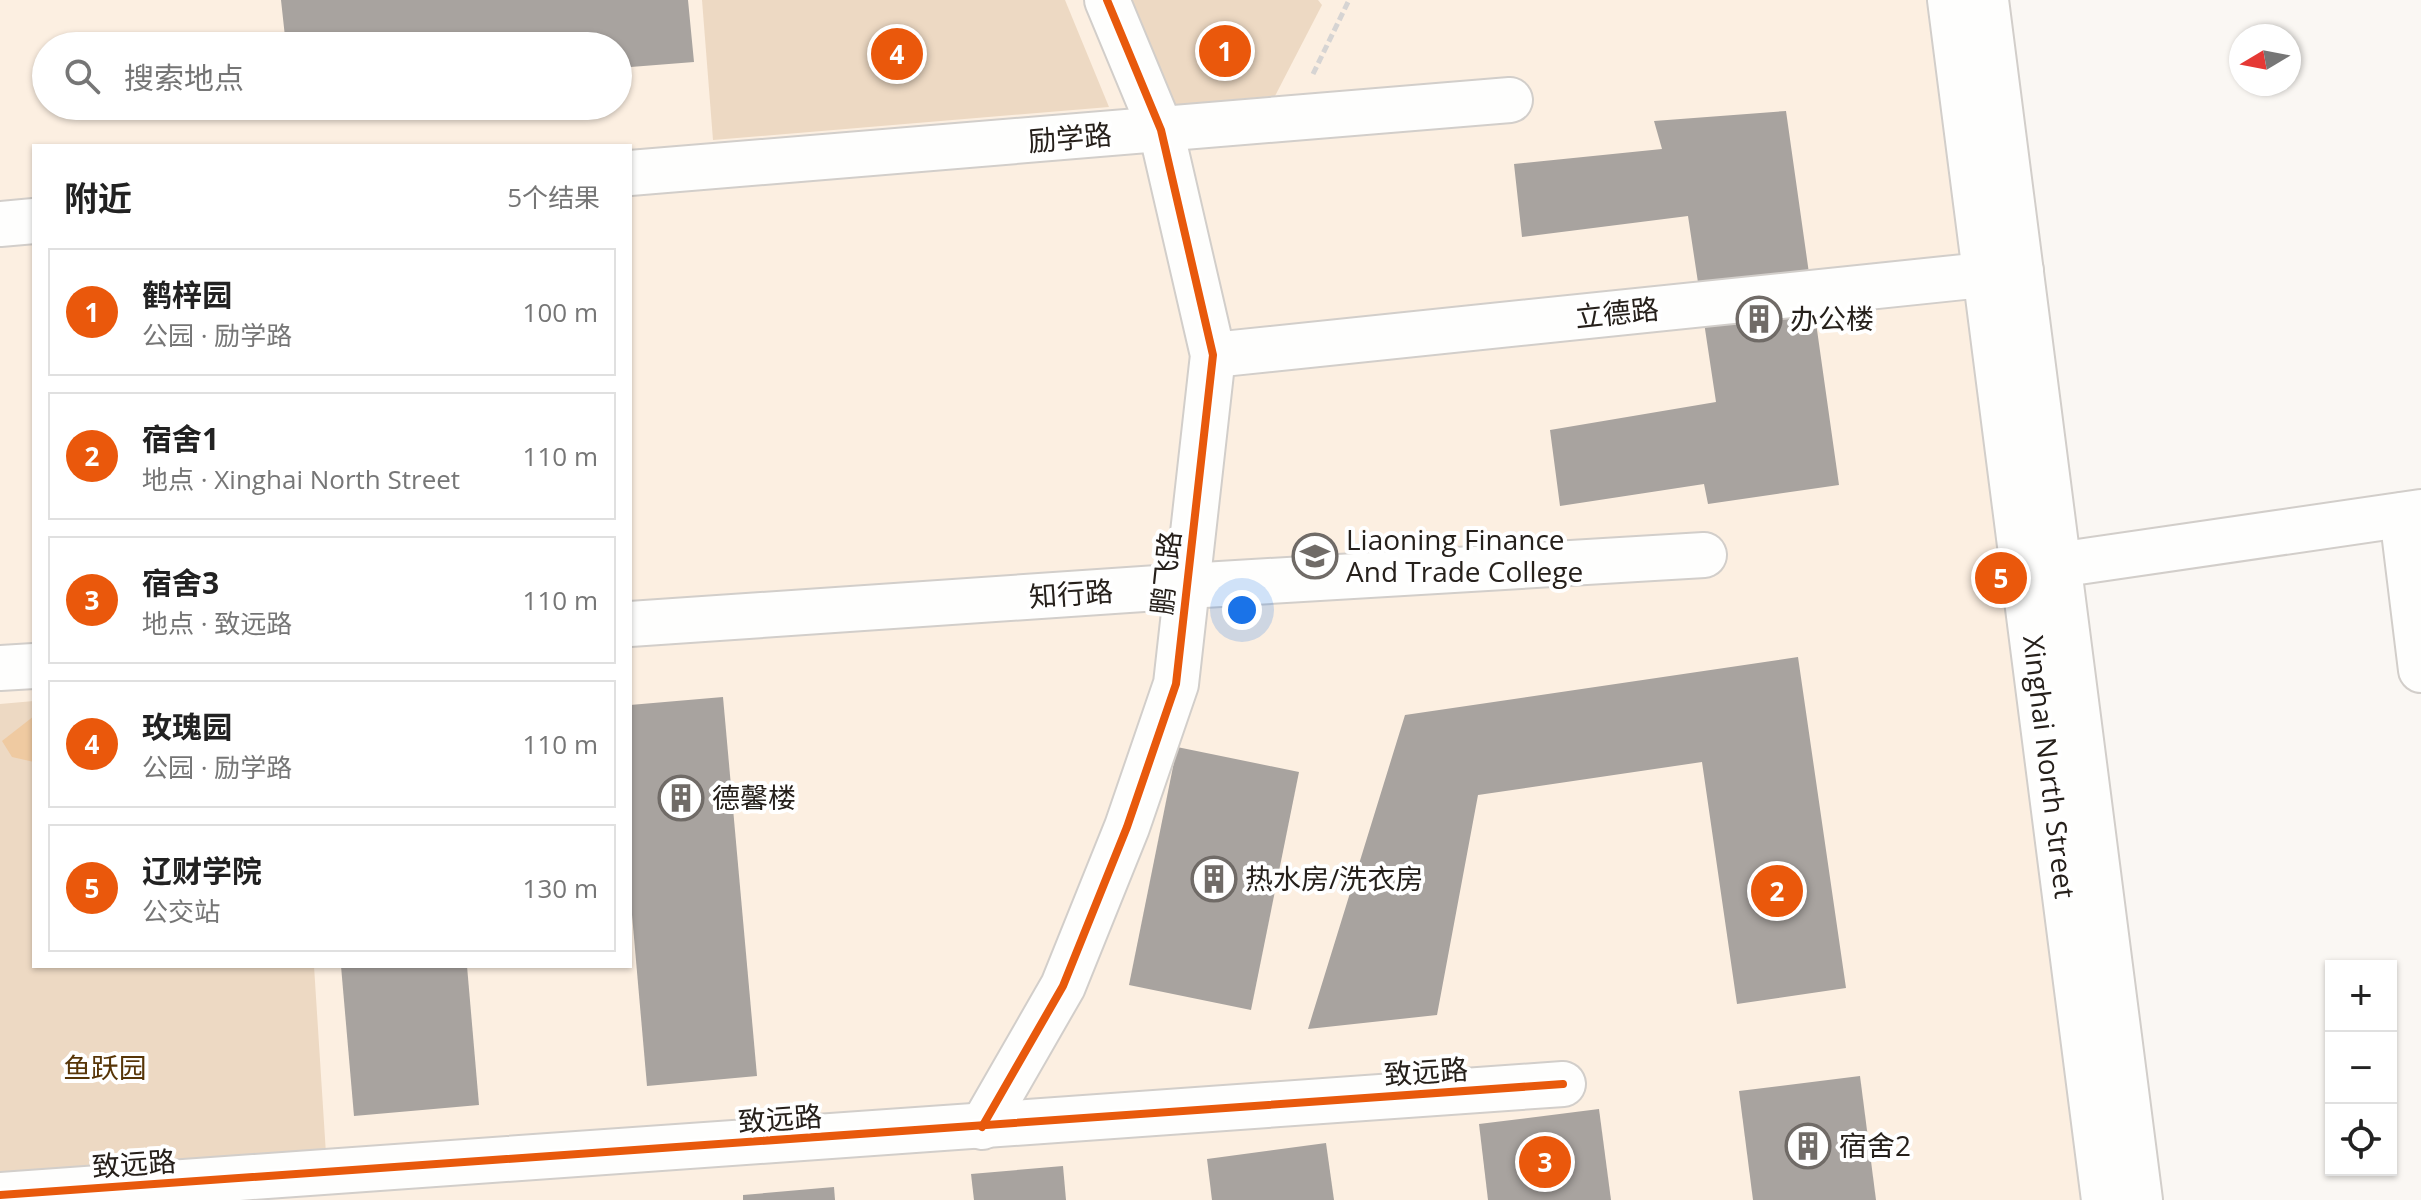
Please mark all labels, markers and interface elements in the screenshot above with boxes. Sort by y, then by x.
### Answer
pin: 1 [1199,21,1251,81]
pin: 4 [871,24,923,84]
north arrow [2229,24,2301,96]
search box [32,32,632,120]
icon: search [60,54,104,98]
text: 搜索地点 [124,57,244,98]
street label: 励学路 [1026,114,1113,160]
text: 附近 [64,175,132,221]
text: 5个结果 [507,179,600,215]
text: 鹤梓园 [142,274,232,315]
street label: 立德路 [1573,289,1661,335]
text: 1 [85,294,99,330]
text: 100 m [523,294,598,330]
building icon: 办公楼 [1735,295,1783,343]
place label: 办公楼 [1790,299,1874,337]
text: 公园 · 励学路 [142,317,292,353]
text: 宿舍1 [142,418,219,459]
text: 2 [85,438,99,474]
text: 110 m [523,438,598,474]
text: 地点 · Xinghai North Street [142,461,460,497]
place label: Liaoning Finance And Trade College [1346,520,1583,590]
street label: 鹏飞路 [1142,529,1188,617]
school or university icon: Liaoning Finance And Trade College [1291,532,1339,580]
pin: 5 [1975,548,2027,608]
text: 宿舍3 [142,562,219,603]
street label: 知行路 [1028,571,1114,615]
text: 3 [85,582,99,618]
text: 110 m [523,582,598,618]
your location [1222,590,1262,630]
text: 地点 · 致远路 [142,605,292,641]
street label: Xinghai North Street [2015,633,2085,901]
text: 玫瑰园 [142,706,232,747]
text: 4 [85,726,99,762]
text: 110 m [523,726,598,762]
text: 公园 · 励学路 [142,749,292,785]
building icon: 德馨楼 [657,774,705,822]
place label: 德馨楼 [712,778,796,816]
text: 辽财学院 [142,850,262,891]
building icon: 热水房/洗衣房 [1190,855,1238,903]
place label: 热水房/洗衣房 [1245,859,1423,897]
pin: 2 [1751,861,1803,921]
text: 5 [85,870,99,906]
text: 130 m [523,870,598,906]
text: 公交站 [142,893,220,929]
map controls [2325,960,2397,1176]
button: + [2325,960,2397,1032]
button: − [2325,1032,2397,1104]
park label: 鱼跃园 [63,1048,147,1086]
street label: 致远路 [1383,1049,1469,1093]
street label: 致远路 [737,1096,823,1140]
button: locate [2325,1104,2397,1176]
building icon: 宿舍2 [1784,1122,1832,1170]
place label: 宿舍2 [1839,1126,1911,1164]
pin: 3 [1519,1132,1571,1192]
street label: 致远路 [91,1141,177,1185]

